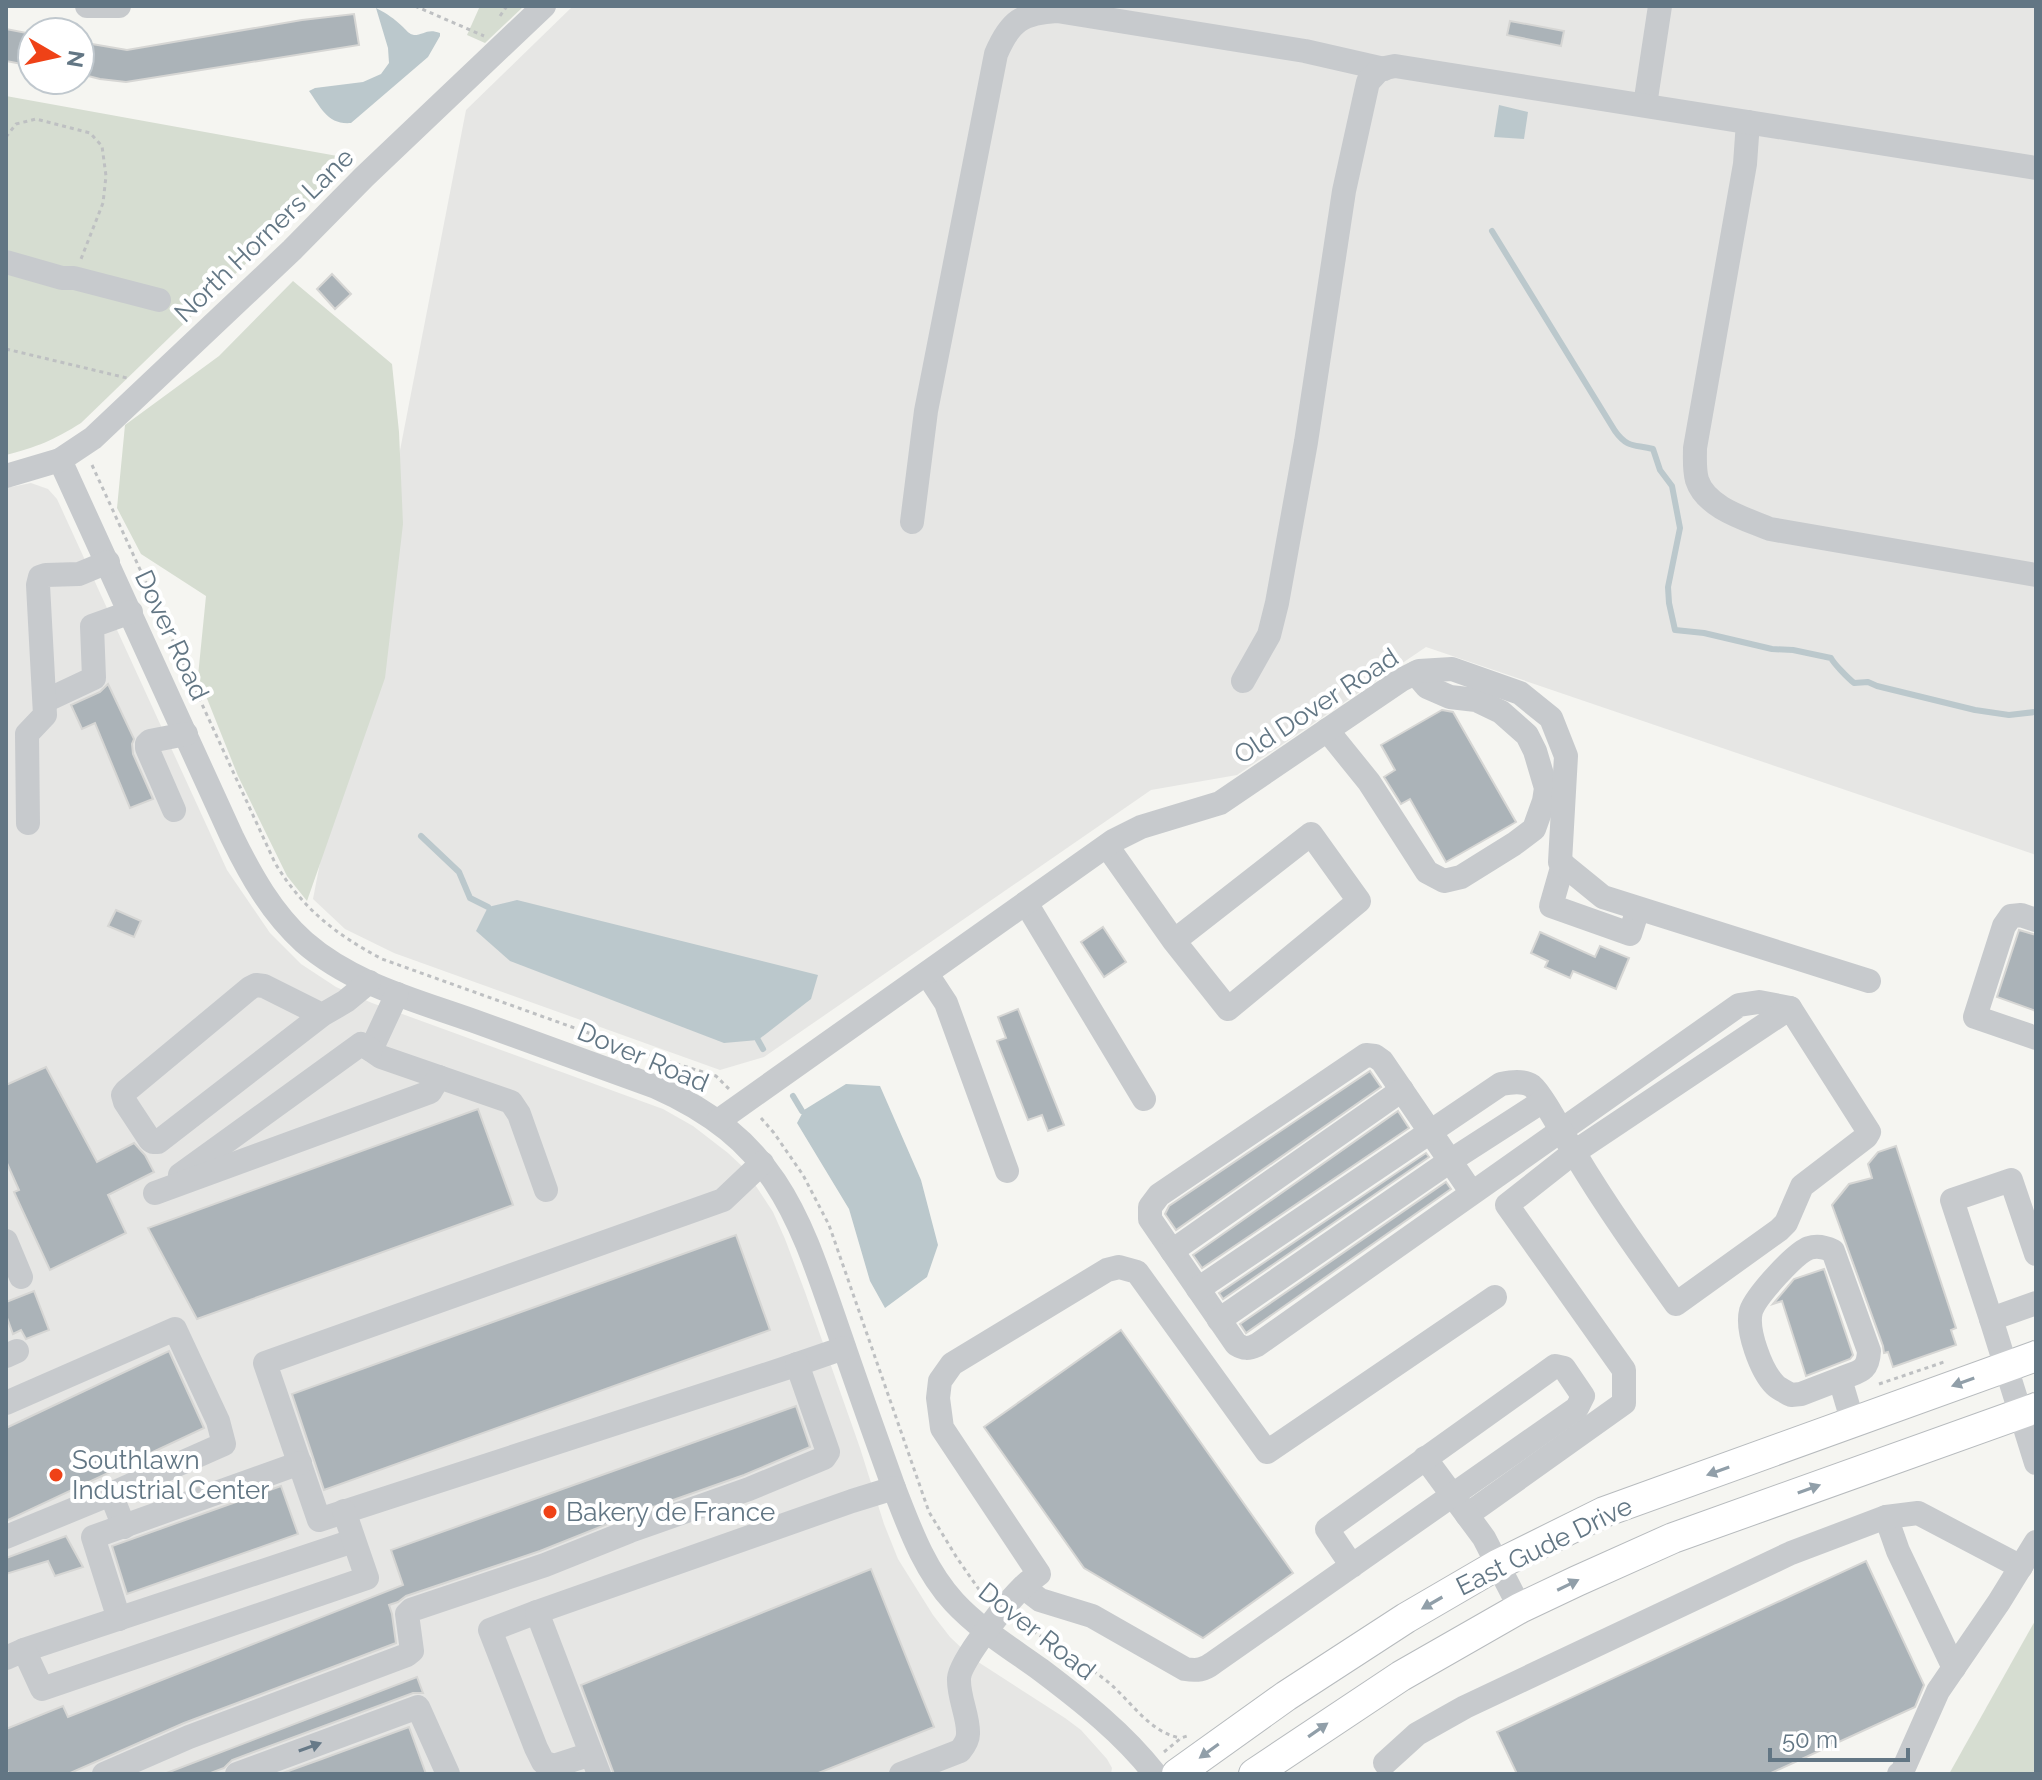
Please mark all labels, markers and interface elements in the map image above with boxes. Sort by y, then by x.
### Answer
north arrow [16,16,96,96]
text: N [62,49,90,69]
street label: North Horners Lane [168,142,360,328]
street label: Dover Road [129,565,215,705]
street label: Old Dover Road [1229,642,1403,770]
street label: Dover Road [573,1016,713,1098]
one-way arrow [1951,1377,1975,1389]
place label: Southlawn Industrial Center [72,1445,269,1505]
one-way arrow [1706,1465,1730,1477]
marker: Southlawn Industrial Center [47,1466,65,1484]
one-way arrow [1797,1482,1821,1495]
street label: East Gude Drive [1451,1490,1637,1602]
place label: Bakery de France [566,1497,775,1527]
marker: Bakery de France [541,1503,559,1521]
street label: Dover Road [973,1576,1101,1686]
one-way arrow [1556,1578,1579,1592]
one-way arrow [1421,1596,1443,1610]
scale bar [1770,1712,1908,1762]
one-way arrow [1308,1723,1329,1738]
text: 50 m [1782,1725,1838,1754]
one-way arrow [298,1740,322,1753]
one-way arrow [1198,1743,1219,1758]

